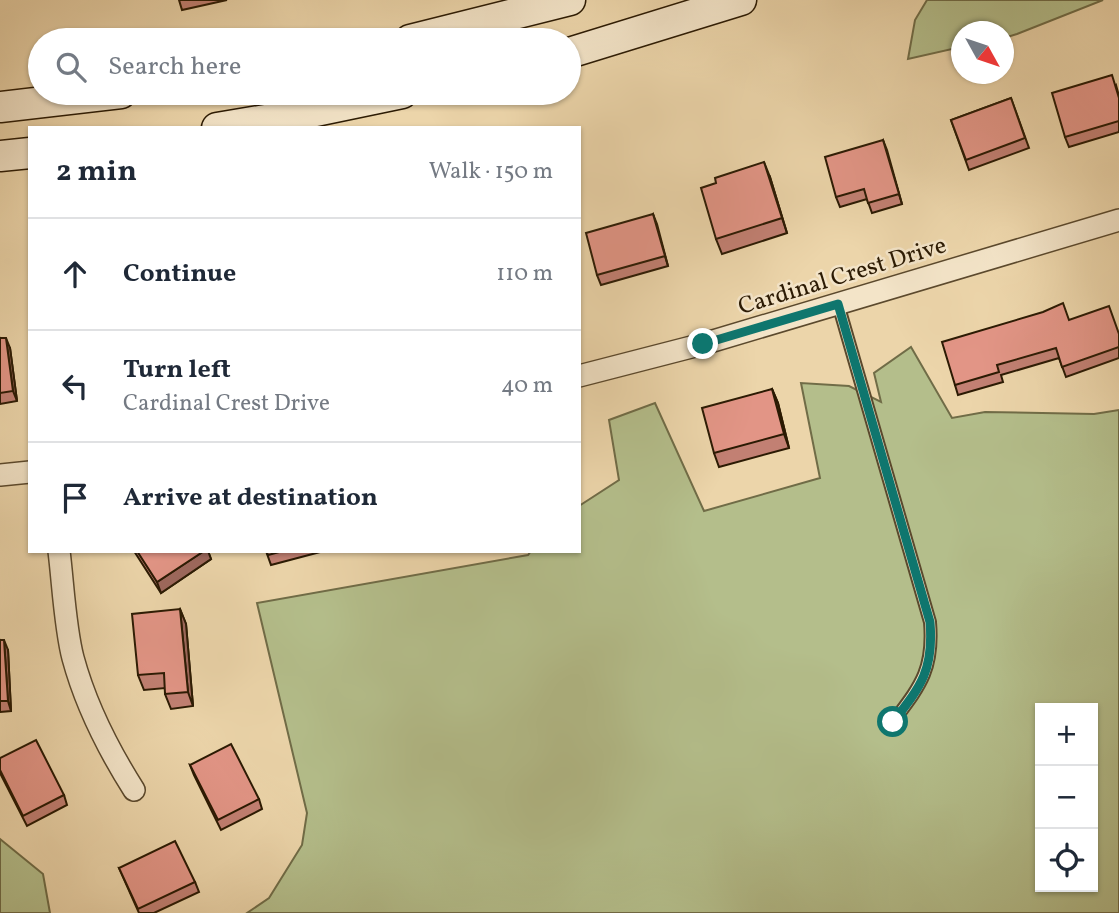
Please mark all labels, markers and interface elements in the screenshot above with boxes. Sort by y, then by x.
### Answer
north arrow [951,21,1014,84]
search box [28,28,581,105]
icon: search [52,48,90,86]
text: Search here [108,49,241,85]
text: 2 min [56,151,137,193]
text: Walk · 150 m [429,156,553,188]
street label: Cardinal Crest Drive [734,229,951,325]
icon: ahead [56,255,94,293]
text: Continue [123,256,236,292]
text: 110 m [496,258,553,290]
route end [687,328,718,359]
text: Turn left [123,352,231,388]
icon: left [56,367,94,405]
text: 40 m [501,370,553,402]
text: Cardinal Crest Drive [123,388,330,420]
icon: arrive [56,479,94,517]
text: Arrive at destination [123,480,378,516]
map controls [1035,703,1098,892]
button: + [1035,703,1098,766]
route start [877,706,908,737]
button: − [1035,766,1098,829]
button: locate [1035,829,1098,892]

